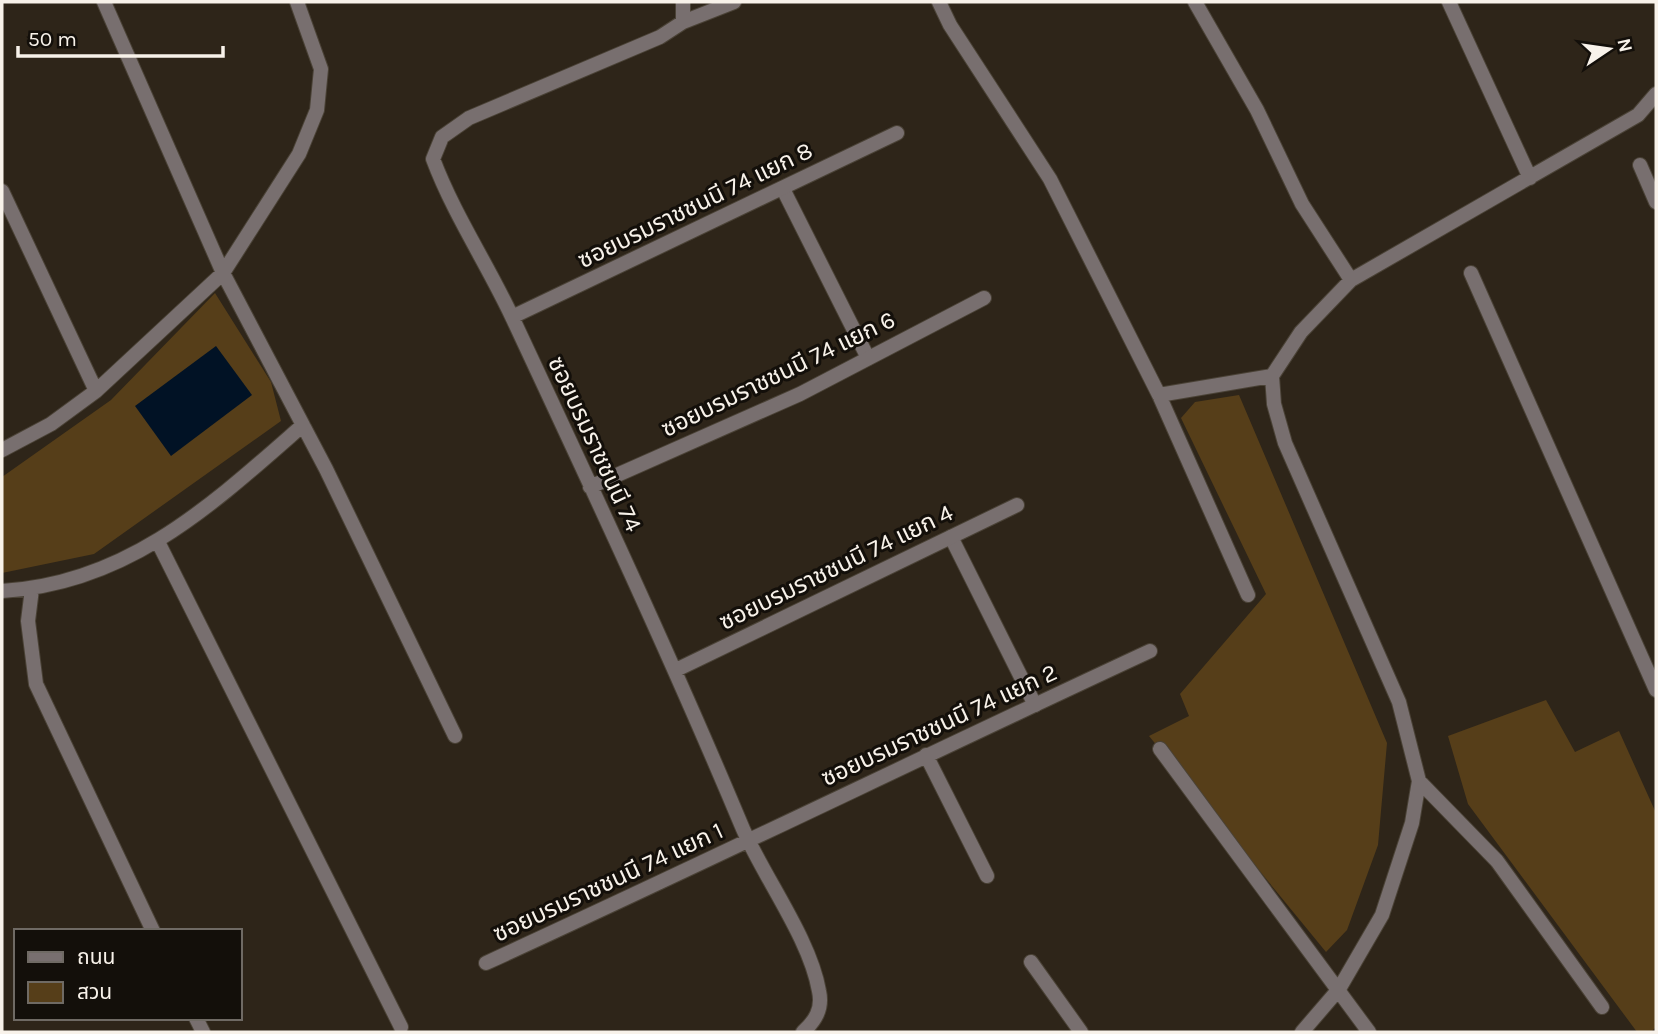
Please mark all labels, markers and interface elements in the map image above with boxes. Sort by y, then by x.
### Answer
scale bar [18,14,222,58]
north arrow [1574,14,1644,84]
text: 50 m [28,27,77,51]
text: N [1612,36,1637,55]
street label: ซอยบรมราชชนนี 74 แยก 8 [573,136,817,274]
street label: ซอยบรมราชชนนี 74 แยก 6 [657,305,899,443]
street label: ซอยบรมราชชนนี 74 [542,352,648,536]
street label: ซอยบรมราชชนนี 74 แยก 4 [715,498,957,636]
street label: ซอยบรมราชชนนี 74 แยก 2 [817,658,1061,792]
street label: ซอยบรมราชชนนี 74 แยก 1 [488,816,728,948]
legend [14,929,242,1020]
text: ถนน [77,945,115,969]
text: สวน [77,980,112,1004]

